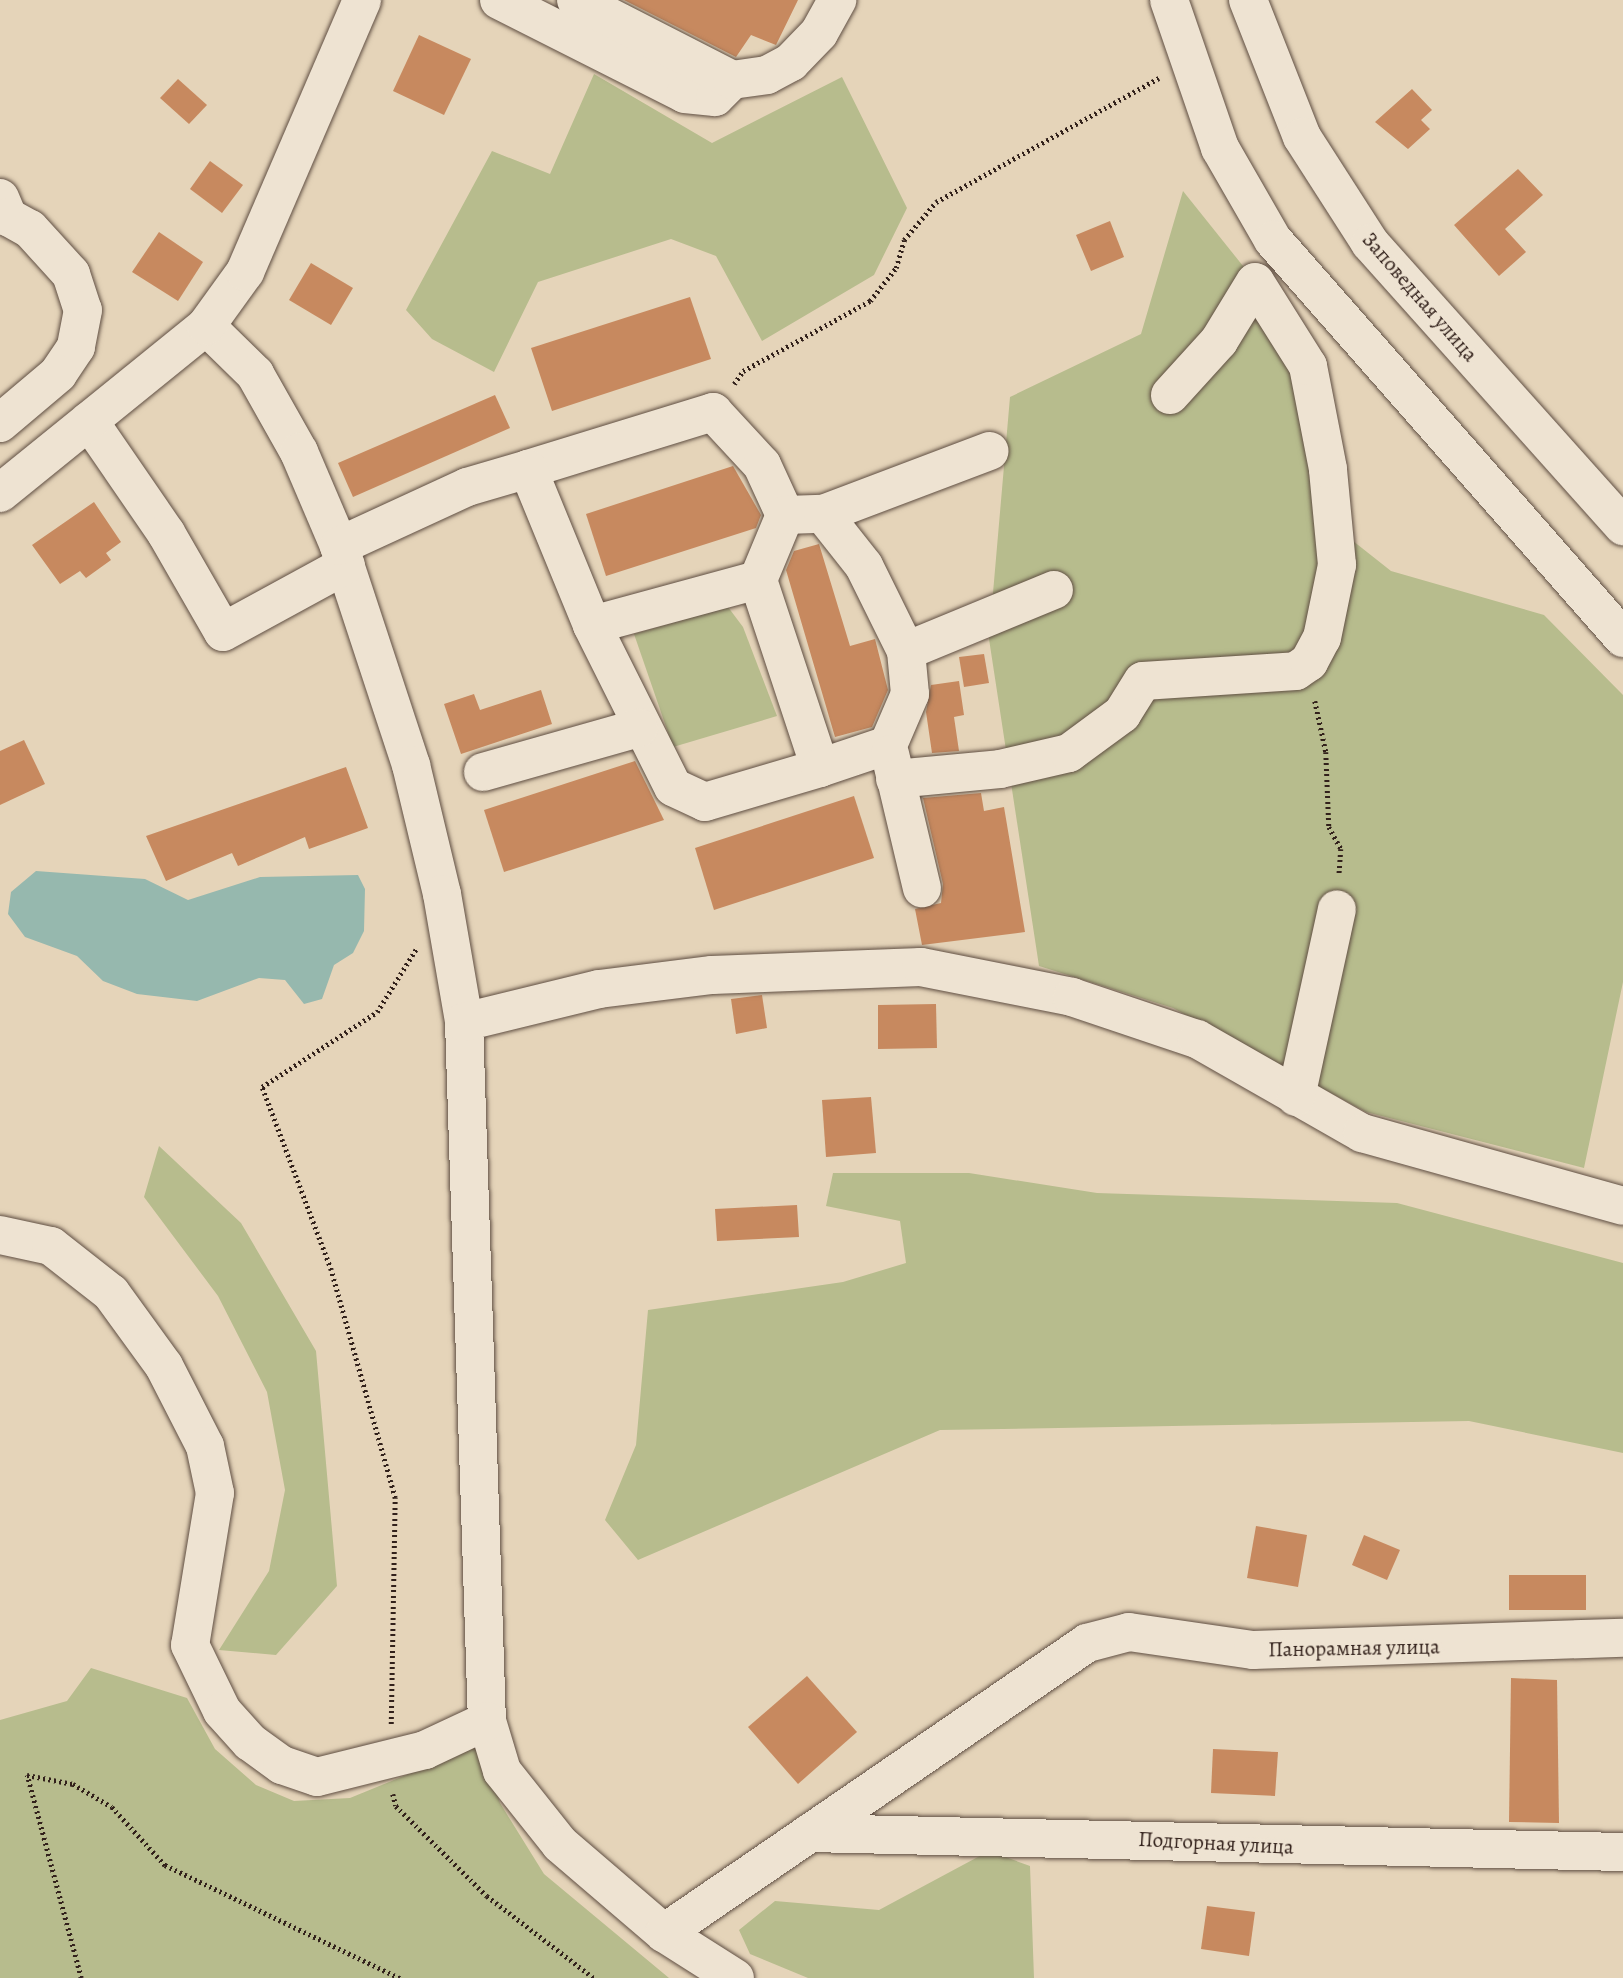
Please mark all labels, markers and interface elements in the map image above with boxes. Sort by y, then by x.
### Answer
street label: Заповедная улица [1357,227,1483,367]
street label: Панорамная улица [1268,1634,1440,1662]
street label: Подгорная улица [1138,1826,1294,1860]

